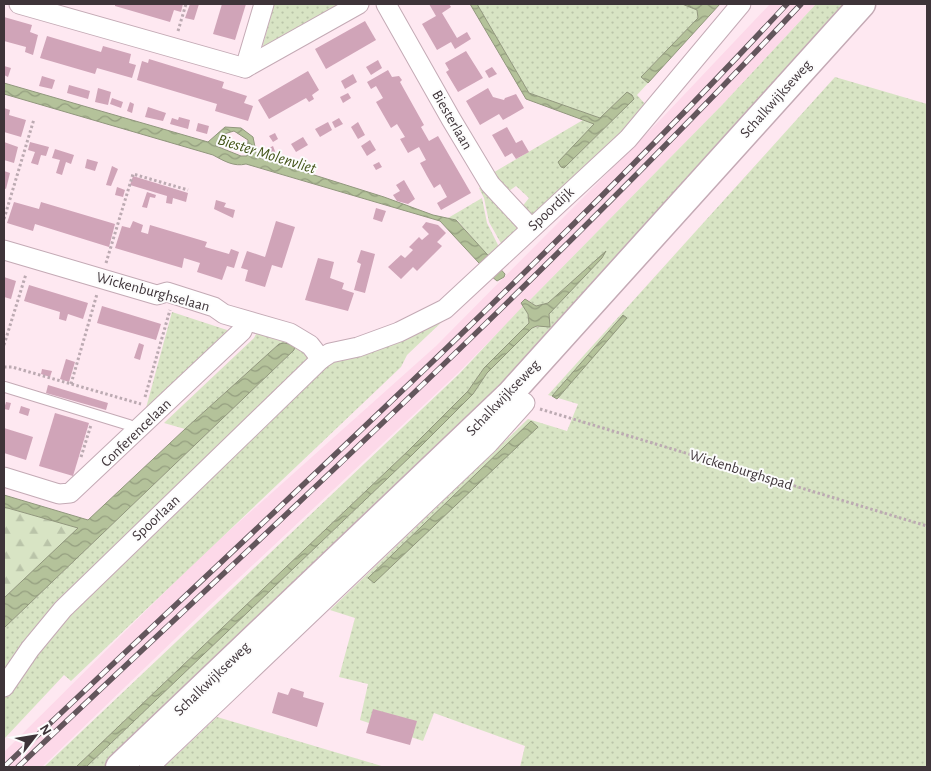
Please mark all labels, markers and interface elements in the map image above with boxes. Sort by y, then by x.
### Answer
street label: Schalkwijkseweg [737,57,815,141]
street label: Biesterlaan [429,88,475,152]
water label: Biester Molenvliet [216,131,319,177]
street label: Spoordijk [525,184,577,234]
street label: Wickenburghselaan [95,270,211,314]
street label: Schalkwijkseweg [463,357,543,439]
street label: Conferencelaan [98,396,174,470]
street label: Wickenburghspad [688,447,795,493]
street label: Spoorlaan [129,492,183,544]
street label: Schalkwijkseweg [171,639,253,719]
north arrow [10,711,60,761]
text: N [37,722,54,738]

